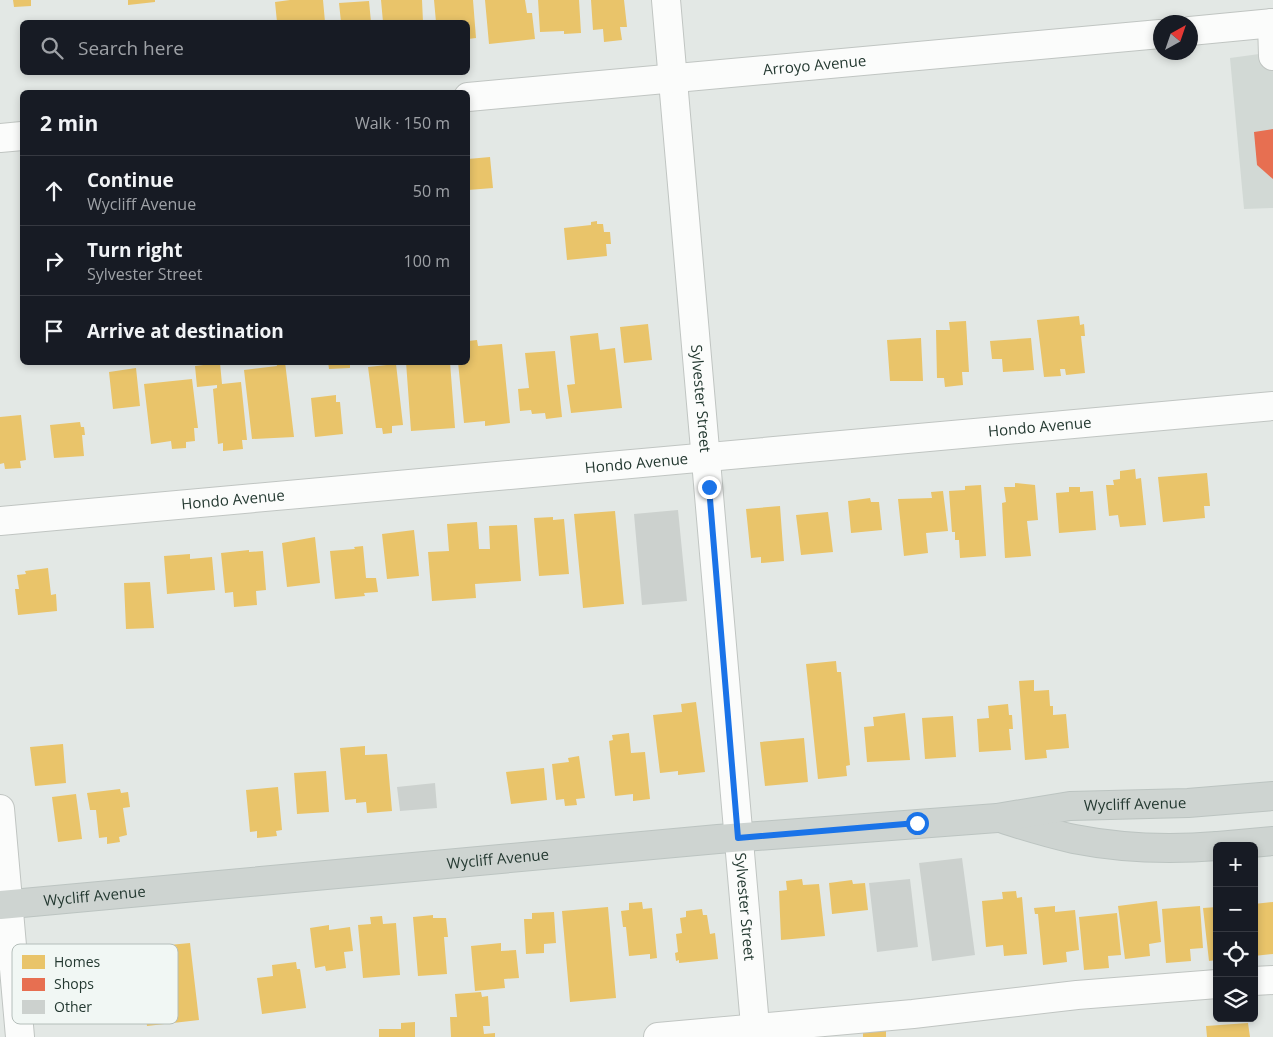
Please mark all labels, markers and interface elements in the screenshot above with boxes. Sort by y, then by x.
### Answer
north arrow [1153,15,1198,60]
search box [20,20,470,75]
icon: search [38,34,66,62]
text: Search here [78,35,184,61]
street label: Arroyo Avenue [762,50,867,79]
text: 2 min [40,109,98,137]
text: Walk · 150 m [355,112,450,134]
text: Continue [87,167,174,193]
icon: ahead [40,177,68,205]
text: 50 m [413,180,450,202]
text: Wycliff Avenue [87,193,196,215]
text: Turn right [87,237,182,263]
icon: right [40,247,68,275]
text: 100 m [404,250,450,272]
text: Sylvester Street [87,263,203,285]
icon: arrive [40,317,68,345]
text: Arrive at destination [87,318,284,344]
street label: Sylvester Street [687,344,716,453]
street label: Hondo Avenue [987,411,1092,441]
street label: Hondo Avenue [584,448,689,477]
route end [698,476,721,499]
street label: Hondo Avenue [180,484,286,514]
street label: Wycliff Avenue [1084,792,1187,815]
route start [906,812,929,835]
map controls [1213,842,1258,1022]
button: + [1213,842,1258,887]
street label: Wycliff Avenue [446,844,550,873]
street label: Sylvester Street [731,852,760,961]
street label: Wycliff Avenue [43,881,146,910]
button: − [1213,887,1258,932]
button: locate [1213,932,1258,977]
legend [12,944,178,1024]
text: Homes [54,952,101,971]
text: Shops [54,974,94,993]
button: layers [1213,977,1258,1022]
text: Other [54,997,92,1016]

